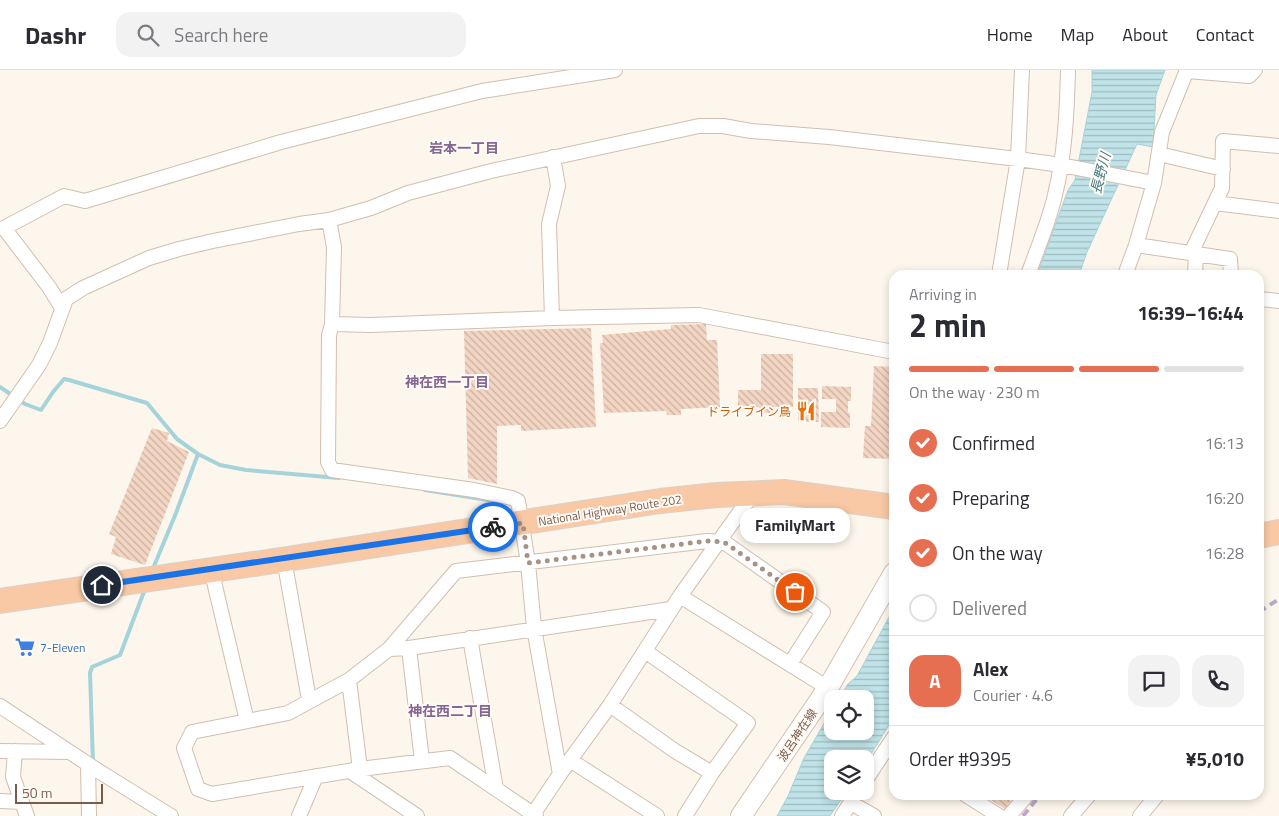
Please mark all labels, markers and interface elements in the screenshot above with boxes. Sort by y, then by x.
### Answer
search box [116,12,466,57]
text: Dashr [25,17,86,53]
text: Search here [174,20,268,49]
icon: search [134,21,162,49]
text: Home [987,21,1033,48]
text: Map [1061,21,1094,48]
text: About [1122,21,1168,48]
text: Contact [1196,21,1254,48]
district label: 岩本一丁目 [429,137,499,158]
water label: 長野川 [1084,148,1116,196]
text: Arriving in [909,282,977,306]
text: 16:39–16:44 [1137,298,1244,327]
text: 2 min [909,301,987,349]
district label: 神在西一丁目 [405,371,489,392]
text: On the way · 230 m [909,380,1040,404]
restaurant icon: ドライブイン鳥 [795,400,817,422]
place label: ドライブイン鳥 [707,402,791,421]
text: Confirmed [952,428,1035,457]
icon: check [909,429,937,457]
text: 16:13 [1205,431,1244,455]
text: Preparing [952,483,1029,512]
icon: check [909,484,937,512]
text: 16:20 [1205,486,1244,510]
street label: National Highway Route 202 [537,489,683,531]
courier [468,502,518,552]
callout: FamilyMart [740,507,850,542]
icon: bike [479,513,507,541]
text: FamilyMart [755,513,835,537]
text: On the way [952,538,1043,567]
icon: check [909,539,937,567]
text: 16:28 [1205,541,1244,565]
pin [81,564,123,606]
icon: home [88,571,116,599]
pin [774,571,816,613]
icon: bag [781,578,809,606]
text: Delivered [952,593,1027,622]
supermarket icon: 7-Eleven [14,636,36,658]
place label: 7-Eleven [40,638,86,657]
text: Alex [973,654,1008,683]
button: chat [1128,655,1180,707]
button: phone [1192,655,1244,707]
text: A [929,666,941,695]
text: Courier · 4.6 [973,683,1053,707]
map controls [824,690,874,800]
button: locate [824,690,874,740]
district label: 神在西二丁目 [408,700,492,721]
street label: 波呂神在線 [772,705,822,765]
text: Order #9395 [909,744,1011,773]
text: ¥5,010 [1186,744,1244,773]
button: layers [824,750,874,800]
scale bar [15,781,102,804]
text: 50 m [22,782,52,803]

